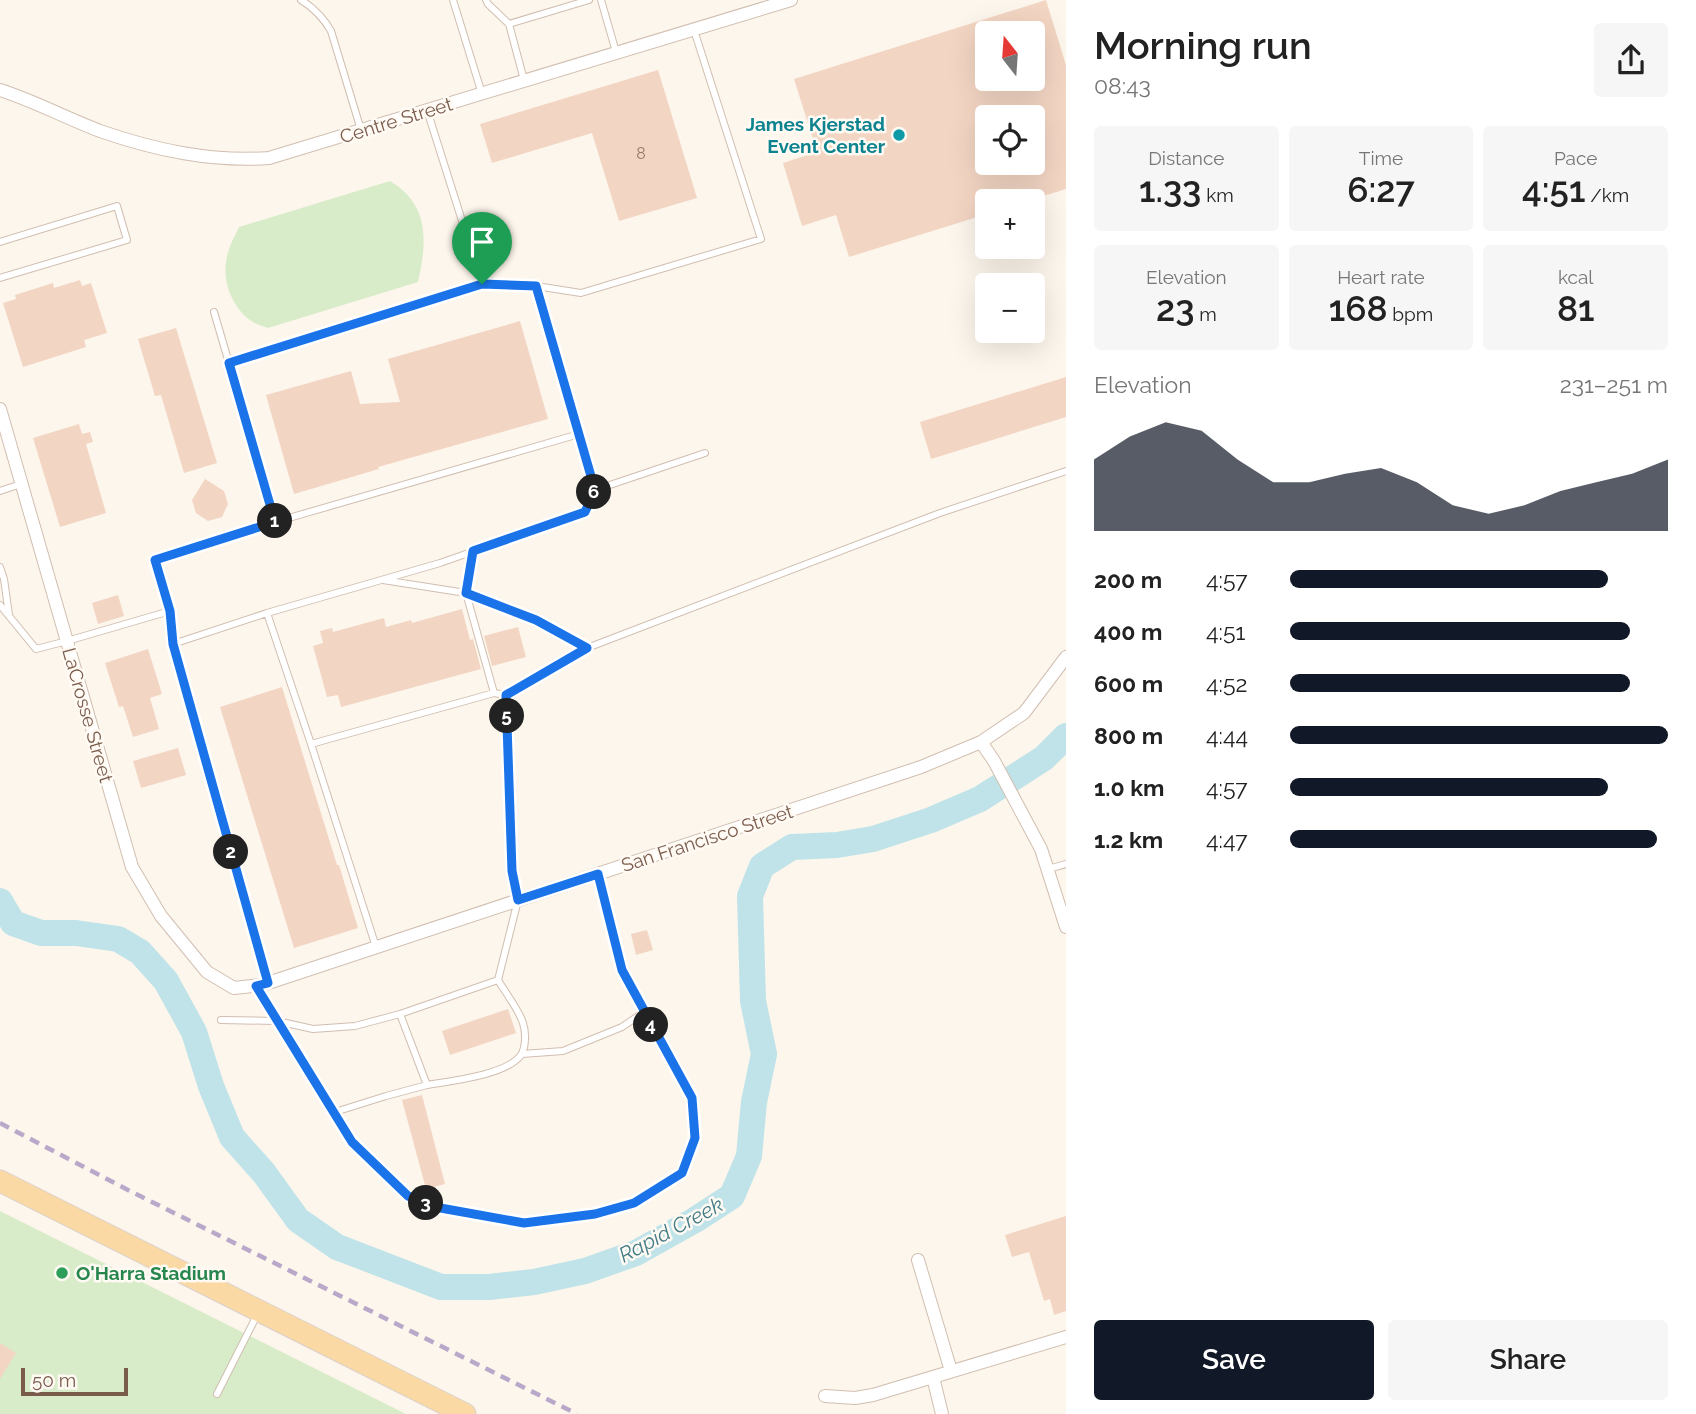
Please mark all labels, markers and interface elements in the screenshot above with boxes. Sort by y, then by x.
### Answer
north arrow [975,21,1045,91]
map controls [975,21,1045,343]
text: Morning run [1094,23,1312,68]
button: share [1594,23,1668,97]
text: 08:43 [1094,72,1151,99]
street label: Centre Street [337,92,456,148]
button: locate [975,105,1045,175]
place label: James Kjerstad Event Center [746,113,886,157]
marker: James Kjerstad Event Center [891,127,907,143]
house number: 8 [636,144,646,163]
text: Distance [1148,147,1224,169]
text: Time [1359,147,1403,169]
text: Pace [1554,147,1597,169]
text: 1.33 [1139,169,1201,210]
text: 6:27 [1347,169,1415,210]
text: 4:51 [1522,169,1585,210]
text: km [1201,184,1234,206]
text: /km [1585,184,1629,206]
button: + [975,189,1045,259]
pin [452,212,512,284]
icon: arrive [463,223,501,261]
text: Elevation [1146,266,1227,288]
text: Heart rate [1337,266,1425,288]
text: kcal [1558,266,1593,288]
button: − [975,273,1045,343]
text: 23 [1156,288,1194,329]
text: 168 [1329,288,1387,329]
text: 81 [1557,288,1594,329]
text: m [1194,303,1217,325]
text: bpm [1387,303,1433,325]
text: Elevation [1094,371,1192,398]
text: 231–251 m [1560,371,1668,398]
pin: 6 [576,475,612,510]
text: 6 [588,480,599,502]
pin: 1 [258,504,292,538]
text: 1 [270,509,279,531]
text: 200 m [1094,566,1162,593]
text: 4:57 [1206,566,1248,593]
text: 400 m [1094,618,1162,645]
text: 4:51 [1206,618,1245,645]
street label: LaCrosse Street [58,645,118,786]
text: 600 m [1094,670,1163,697]
text: 4:52 [1206,670,1247,697]
pin: 5 [490,698,524,734]
text: 5 [501,704,512,726]
text: 800 m [1094,722,1163,749]
text: 4:44 [1206,722,1248,749]
text: 1.0 km [1094,774,1164,801]
text: 4:57 [1206,774,1248,801]
street label: San Francisco Street [618,800,796,876]
text: 1.2 km [1094,826,1163,853]
text: 4:47 [1206,826,1248,853]
pin: 2 [214,834,248,870]
text: 2 [225,840,236,862]
pin: 4 [634,1007,668,1042]
text: 4 [645,1013,656,1035]
pin: 3 [408,1186,444,1220]
text: 3 [420,1191,431,1213]
water label: Rapid Creek [614,1192,727,1267]
place label: O'Harra Stadium [76,1262,226,1284]
marker: O'Harra Stadium [54,1265,70,1281]
button: Save [1094,1320,1374,1400]
button: Share [1388,1320,1668,1400]
scale bar [21,1365,128,1397]
text: 50 m [32,1369,76,1391]

